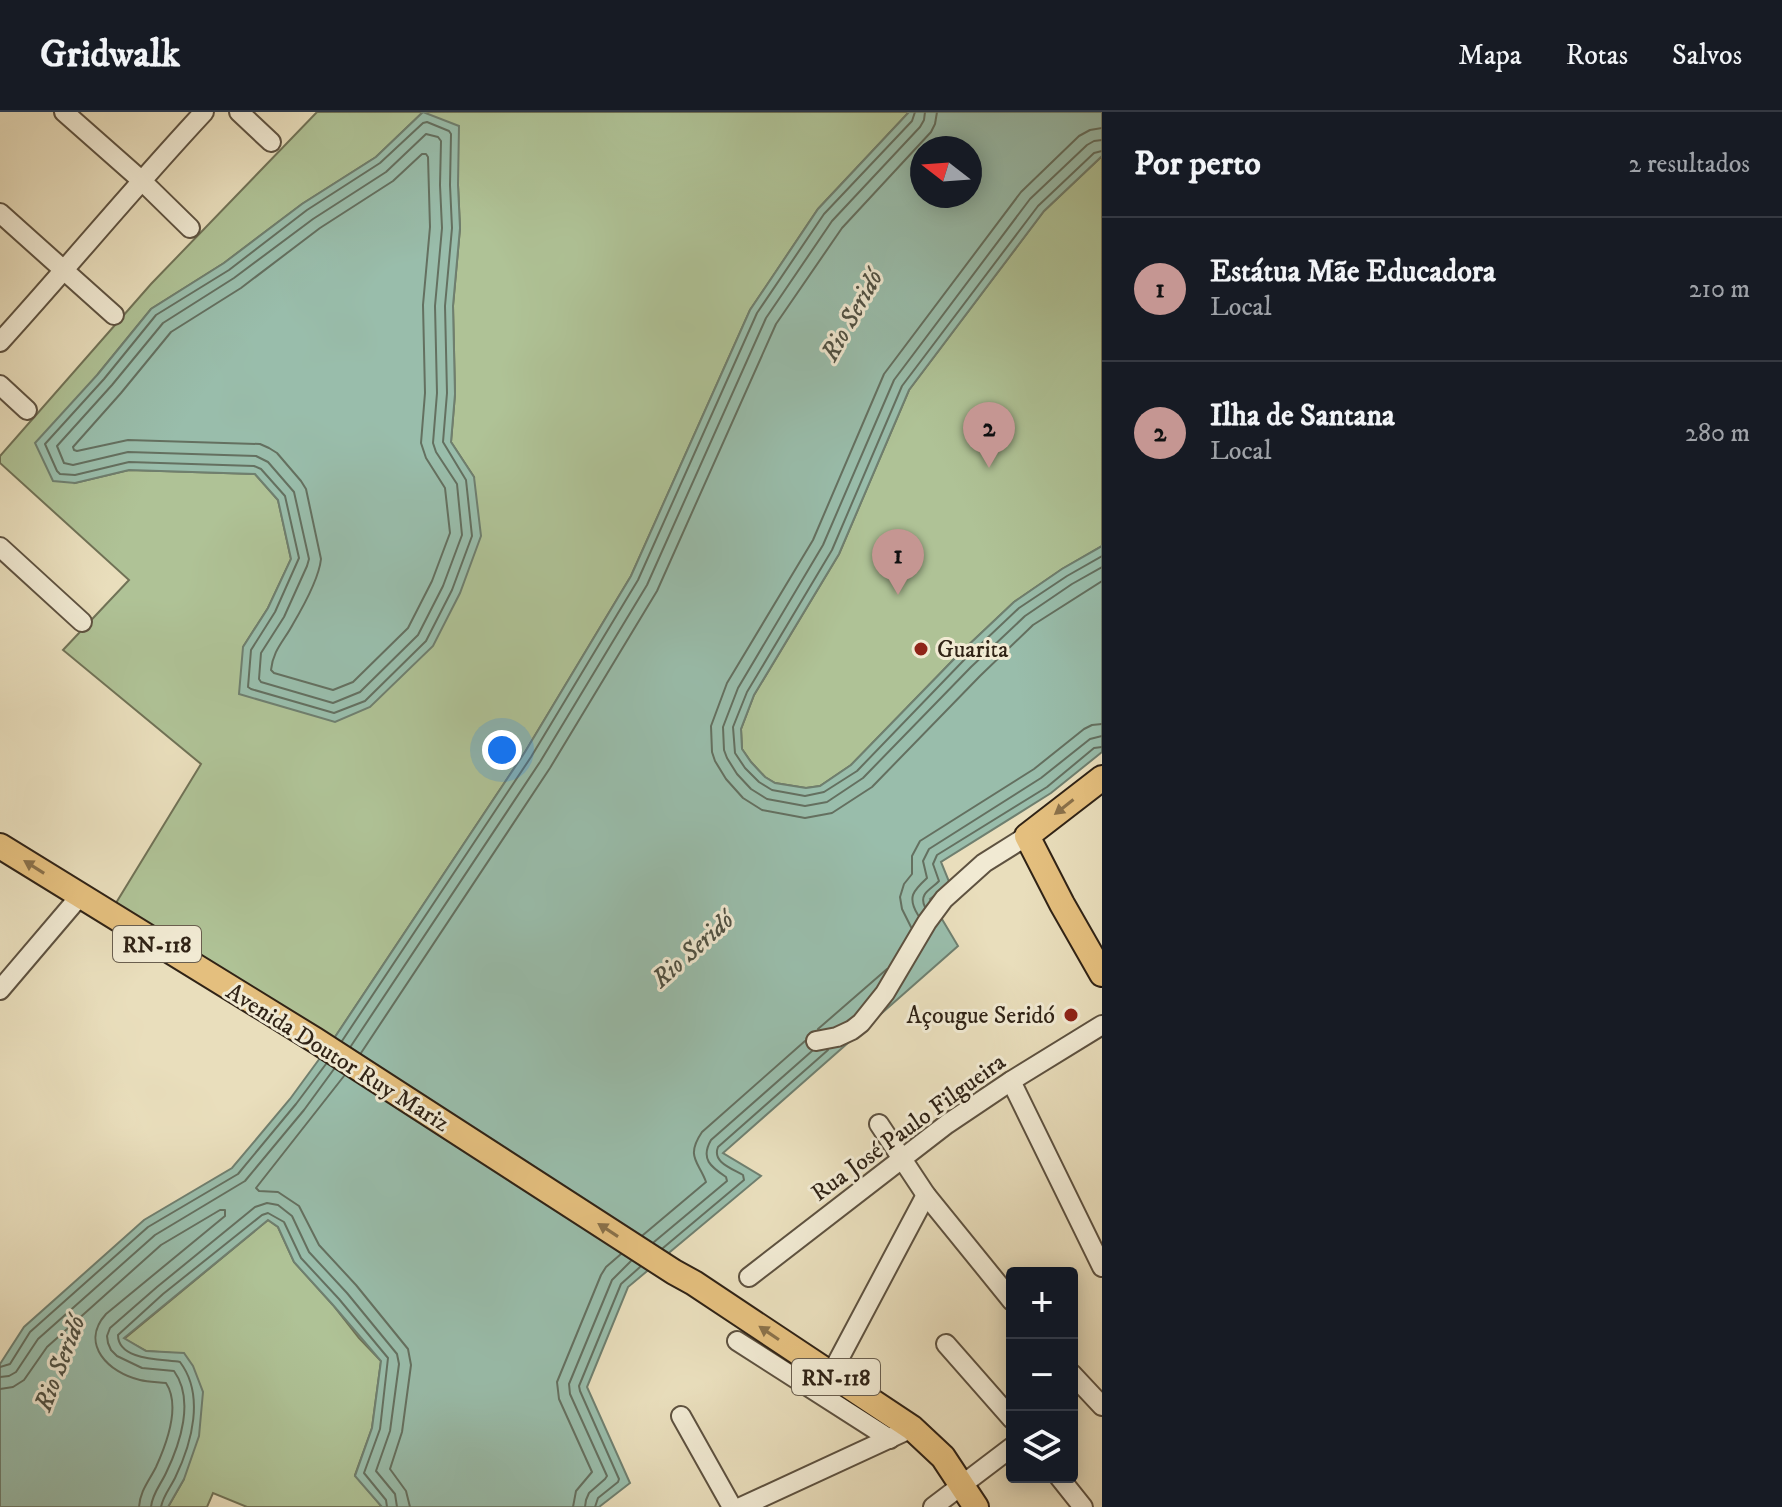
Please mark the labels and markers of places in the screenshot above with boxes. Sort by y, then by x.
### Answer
pin: 2 [963,402,1015,468]
pin: 1 [872,529,924,595]
place label: Guarita [937,635,1009,665]
marker: Guarita [912,640,930,658]
place label: Açougue Seridó [906,1001,1055,1031]
marker: Açougue Seridó [1062,1006,1080,1024]

